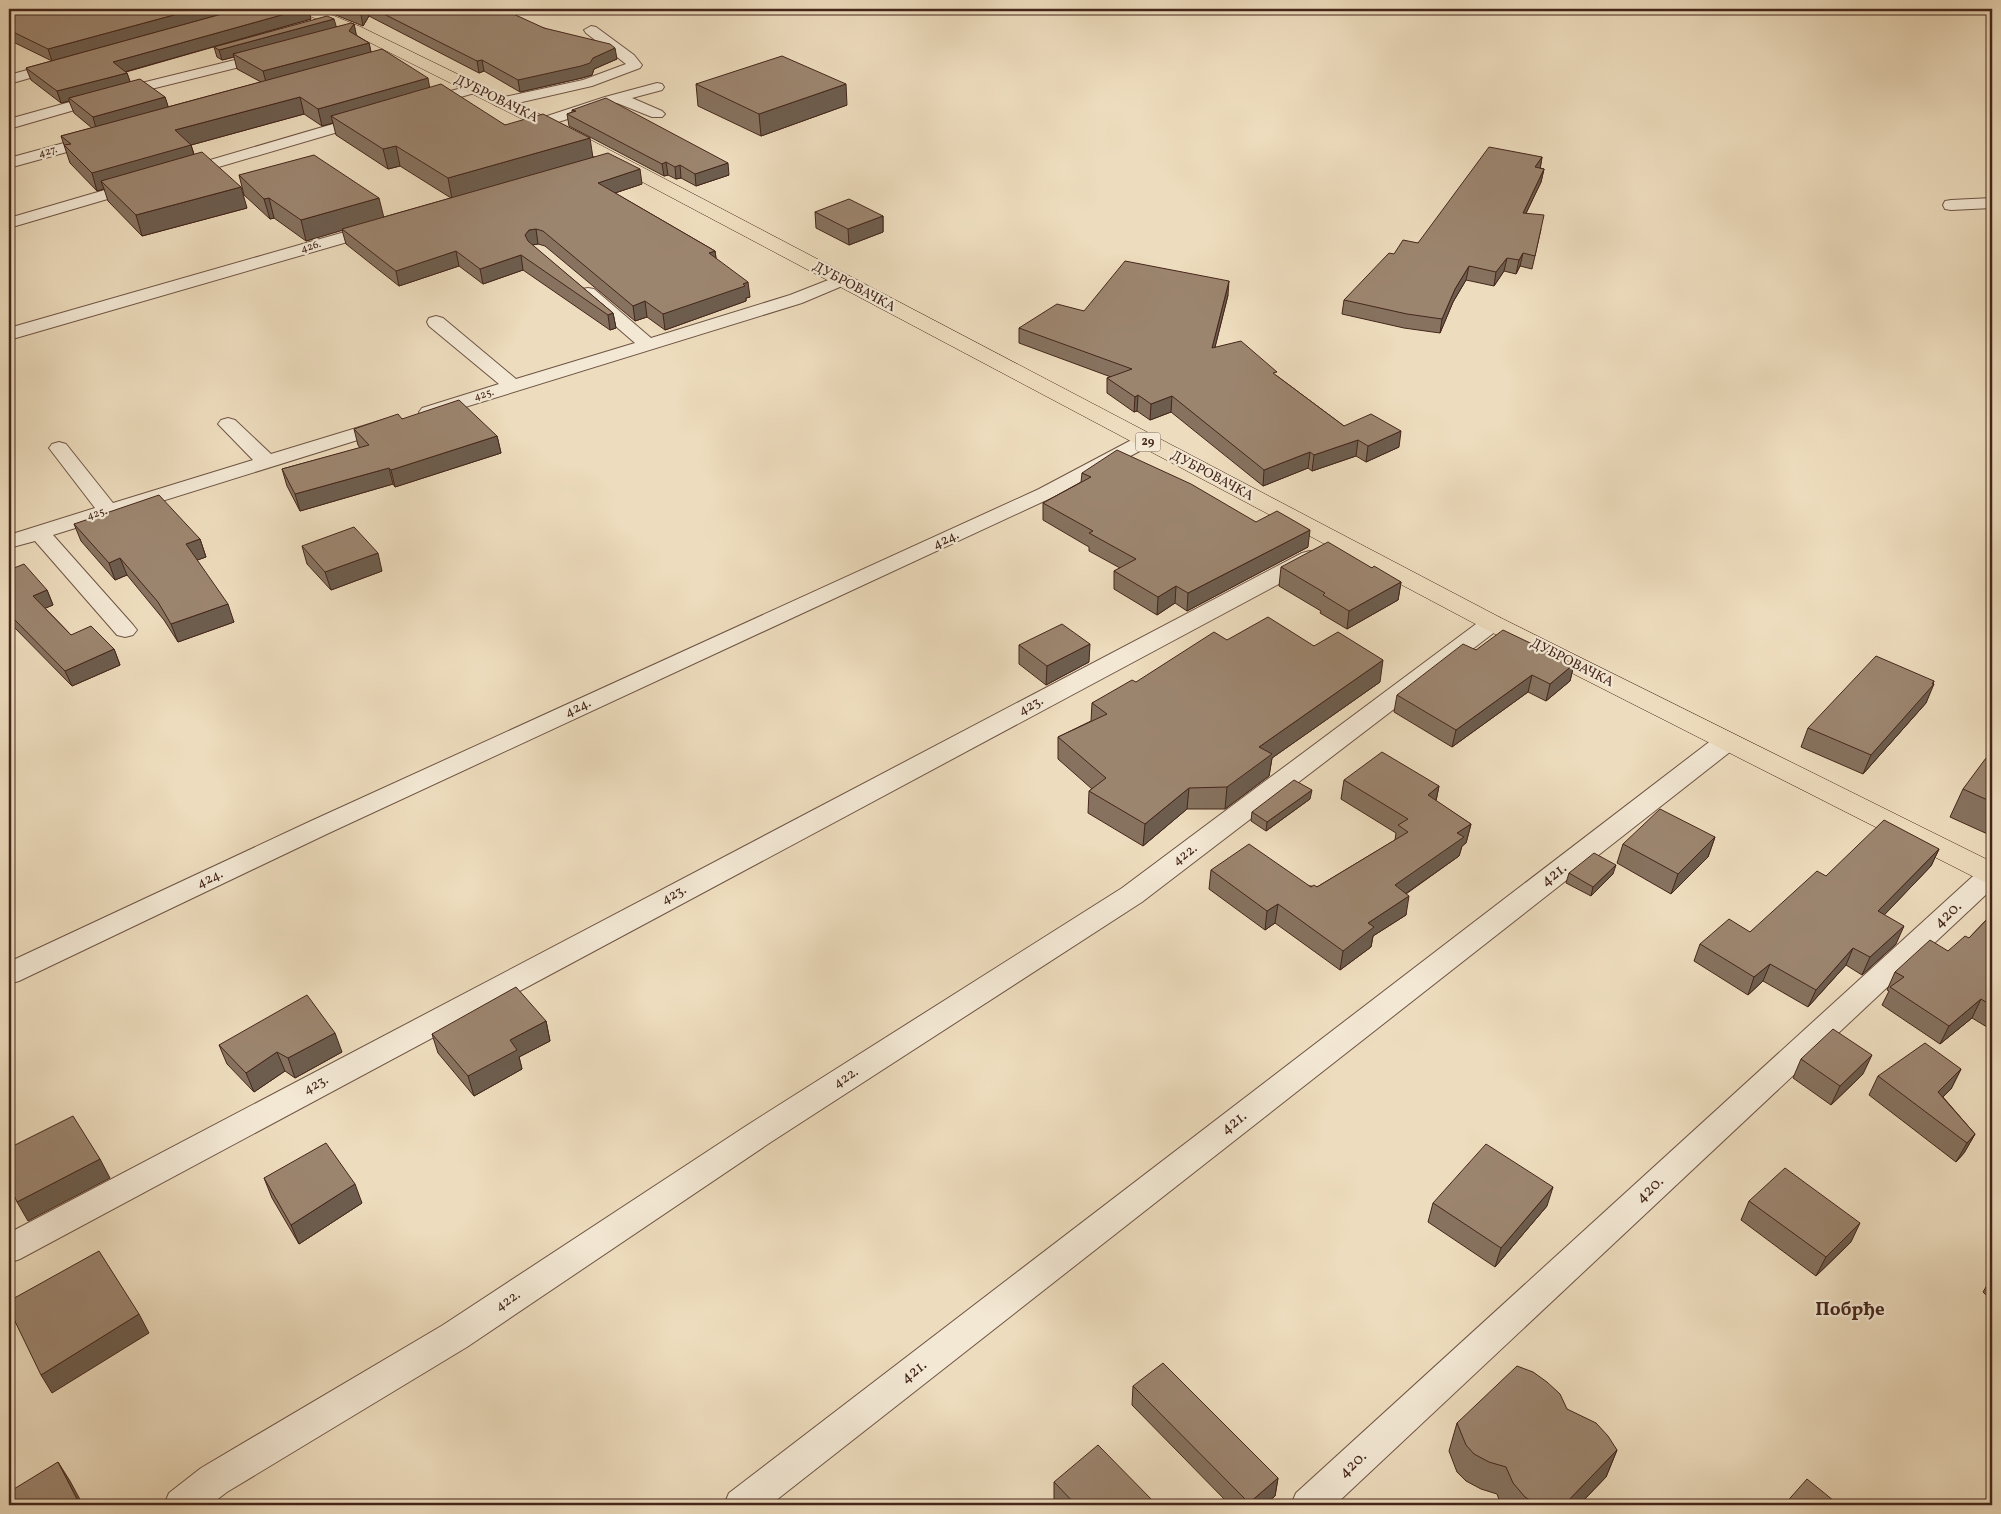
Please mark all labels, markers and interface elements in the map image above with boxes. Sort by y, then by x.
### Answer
street label: ДУБРОВАЧКА [451,70,541,128]
street label: 427. [37,142,60,162]
street label: 426. [299,237,323,257]
street label: ДУБРОВАЧКА [809,257,899,317]
street label: 425. [472,385,496,405]
road number: 29 [1136,432,1160,452]
street label: ДУБРОВАЧКА [1167,446,1257,506]
street label: 425. [85,504,109,524]
street label: 424. [930,526,962,554]
street label: ДУБРОВАЧКА [1527,634,1617,692]
street label: 423. [1015,692,1047,720]
street label: 424. [562,694,594,722]
street label: 422. [1169,839,1201,871]
street label: 421. [1536,858,1572,892]
street label: 424. [194,865,226,893]
street label: 423. [658,881,690,909]
street label: 420. [1929,896,1967,934]
street label: 422. [830,1063,862,1093]
street label: 423. [300,1071,332,1099]
street label: 421. [1216,1106,1252,1140]
street label: 420. [1631,1171,1669,1209]
street label: 422. [492,1286,524,1316]
district label: Побрђе [1815,1297,1885,1323]
street label: 421. [896,1355,932,1389]
street label: 420. [1334,1446,1372,1484]

